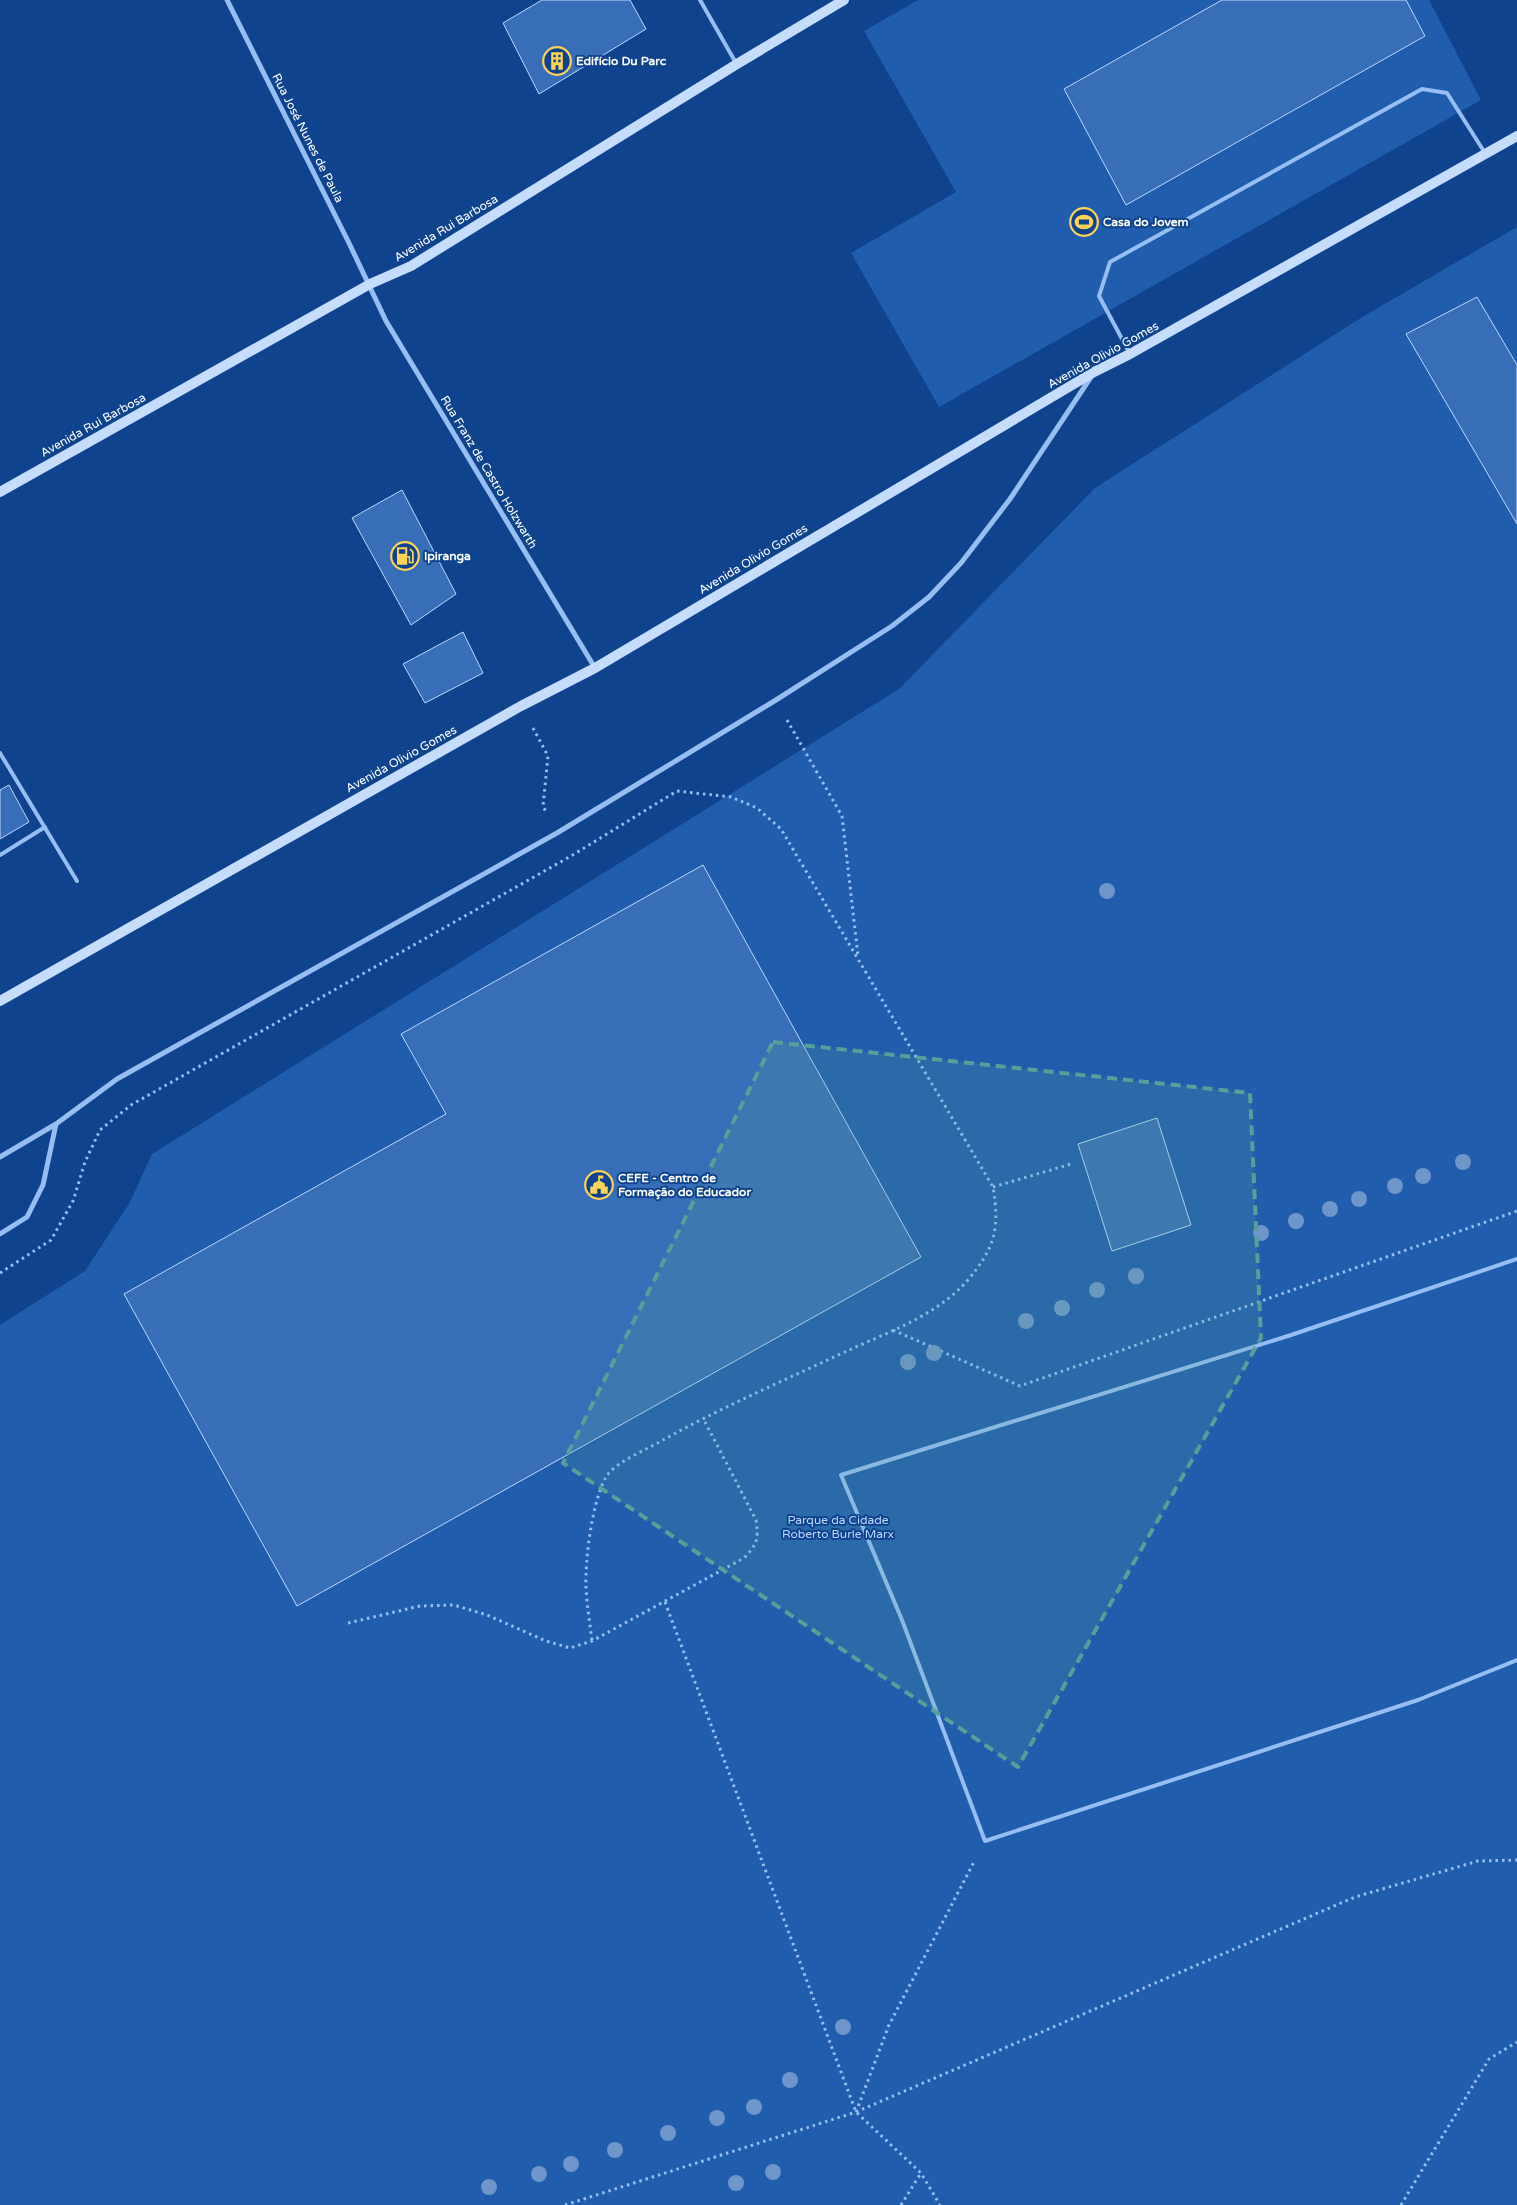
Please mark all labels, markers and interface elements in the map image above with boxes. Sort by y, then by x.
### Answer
building icon: Edifício Du Parc [542,46,572,76]
place label: Edifício Du Parc [576,54,667,68]
street label: Rua José Nunes de Paula [269,71,347,205]
street label: Avenida Rui Barbosa [392,192,500,264]
sports icon: Casa do Jovem [1069,207,1099,237]
place label: Casa do Jovem [1103,215,1189,229]
street label: Avenida Olivio Gomes [1045,319,1161,391]
street label: Avenida Rui Barbosa [38,390,148,460]
street label: Rua Franz de Castro Holzwarth [438,393,540,551]
street label: Avenida Olivio Gomes [696,521,810,597]
fuel station icon: Ipiranga [390,541,420,571]
place label: Ipiranga [424,549,471,564]
street label: Avenida Olivio Gomes [343,723,459,795]
public building icon: CEFE - Centro de Formação do Educador [584,1170,614,1200]
place label: CEFE - Centro de Formação do Educador [618,1171,751,1200]
park label: Parque da Cidade Roberto Burle Marx [782,1513,894,1541]

